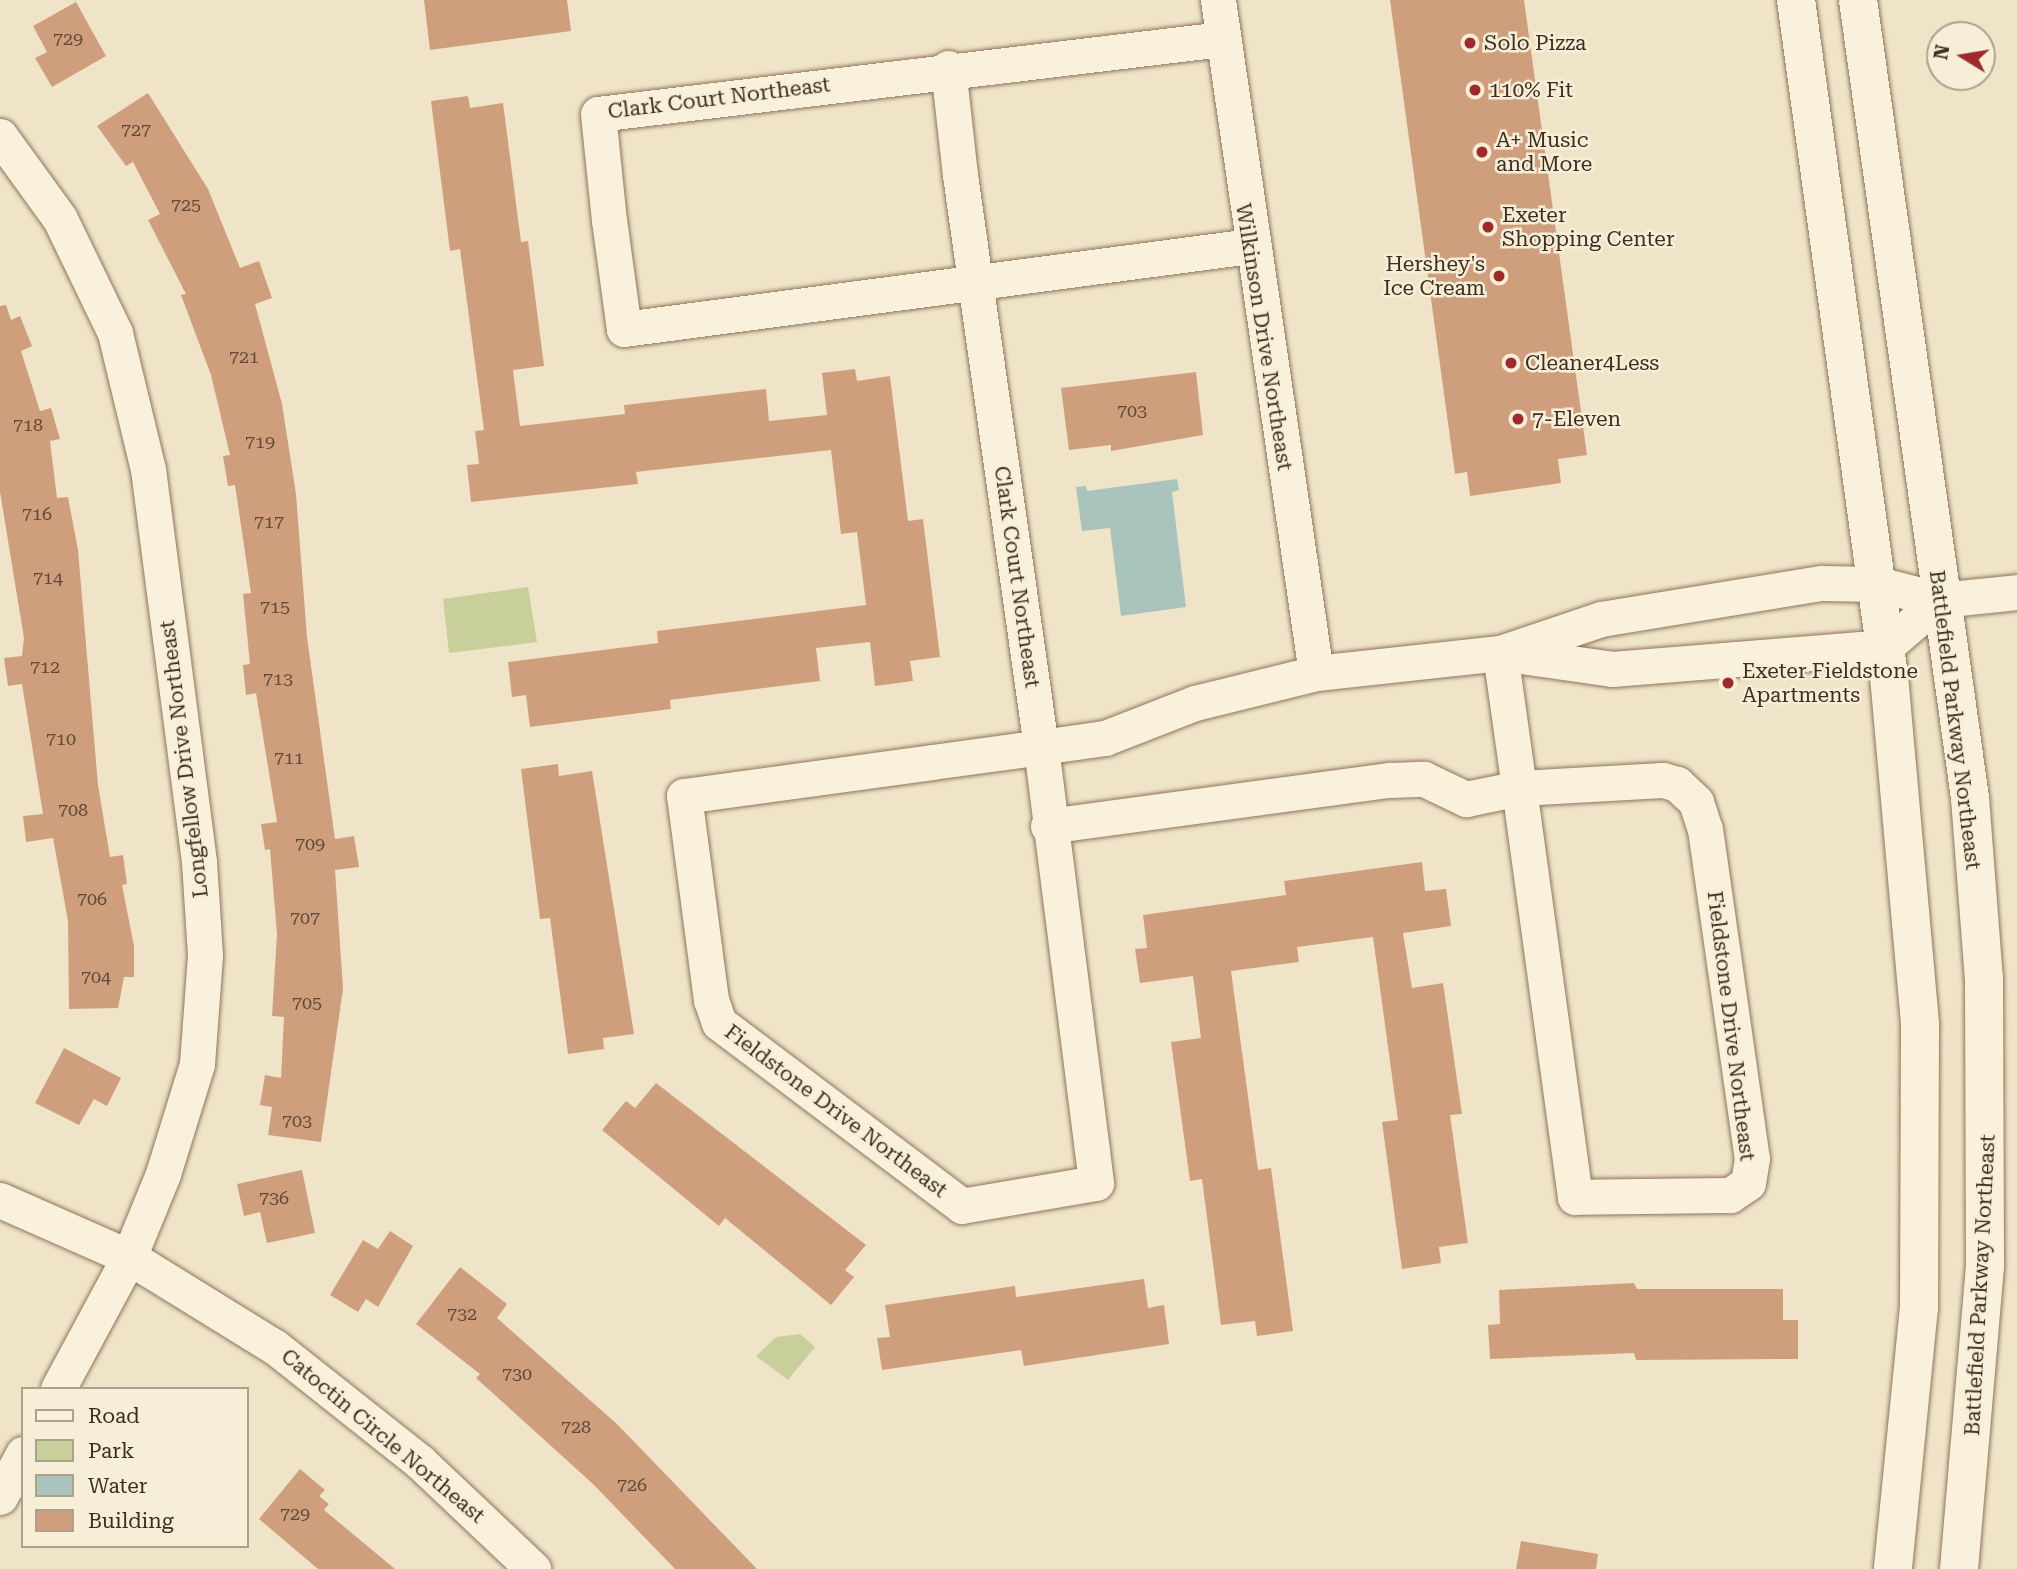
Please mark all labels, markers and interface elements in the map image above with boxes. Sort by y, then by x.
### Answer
north arrow [1926,21,1996,91]
house number: 729 [53,28,83,50]
place label: Solo Pizza [1484,30,1586,56]
marker: Solo Pizza [1462,35,1478,51]
text: N [1929,43,1955,62]
street label: Clark Court Northeast [606,72,832,124]
place label: 110% Fit [1489,77,1573,103]
marker: 110% Fit [1467,82,1483,98]
house number: 727 [121,119,151,141]
place label: A+ Music and More [1496,127,1592,177]
marker: A+ Music and More [1474,144,1490,160]
house number: 725 [171,194,201,216]
street label: Wilkinson Drive Northeast [1230,202,1298,472]
place label: Exeter Shopping Center [1502,202,1675,252]
marker: Exeter Shopping Center [1480,219,1496,235]
place label: Hershey's Ice Cream [1383,251,1485,301]
marker: Hershey's Ice Cream [1491,268,1507,284]
house number: 721 [229,346,259,368]
place label: Cleaner4Less [1525,350,1659,376]
marker: Cleaner4Less [1503,355,1519,371]
house number: 703 [1117,400,1147,422]
place label: 7-Eleven [1532,406,1621,432]
marker: 7-Eleven [1510,411,1526,427]
house number: 718 [13,414,43,436]
house number: 719 [245,431,275,453]
street label: Clark Court Northeast [989,464,1045,690]
house number: 716 [22,503,52,525]
house number: 717 [254,511,284,533]
house number: 714 [33,567,63,589]
street label: Battlefield Parkway Northeast [1924,569,1986,871]
house number: 715 [260,596,290,618]
street label: Longfellow Drive Northeast [154,619,214,899]
house number: 712 [30,656,60,678]
place label: Exeter Fieldstone Apartments [1742,658,1918,708]
house number: 713 [263,668,293,690]
marker: Exeter Fieldstone Apartments [1720,675,1736,691]
house number: 710 [46,728,76,750]
house number: 711 [274,747,304,769]
house number: 708 [58,799,88,821]
house number: 709 [295,833,325,855]
house number: 706 [77,888,107,910]
street label: Fieldstone Drive Northeast [1702,889,1760,1163]
house number: 707 [290,907,320,929]
house number: 704 [81,966,111,988]
house number: 705 [292,992,322,1014]
street label: Fieldstone Drive Northeast [720,1019,952,1203]
house number: 703 [282,1110,312,1132]
street label: Battlefield Parkway Northeast [1960,1134,2000,1436]
house number: 736 [259,1187,289,1209]
house number: 732 [447,1303,477,1325]
street label: Catoctin Circle Northeast [276,1344,490,1528]
house number: 730 [502,1363,532,1385]
legend [21,1387,248,1548]
text: Road [88,1404,140,1428]
house number: 728 [561,1416,591,1438]
text: Park [88,1439,134,1463]
text: Water [88,1474,147,1498]
house number: 726 [617,1474,647,1496]
house number: 729 [280,1503,310,1525]
text: Building [88,1509,174,1533]

